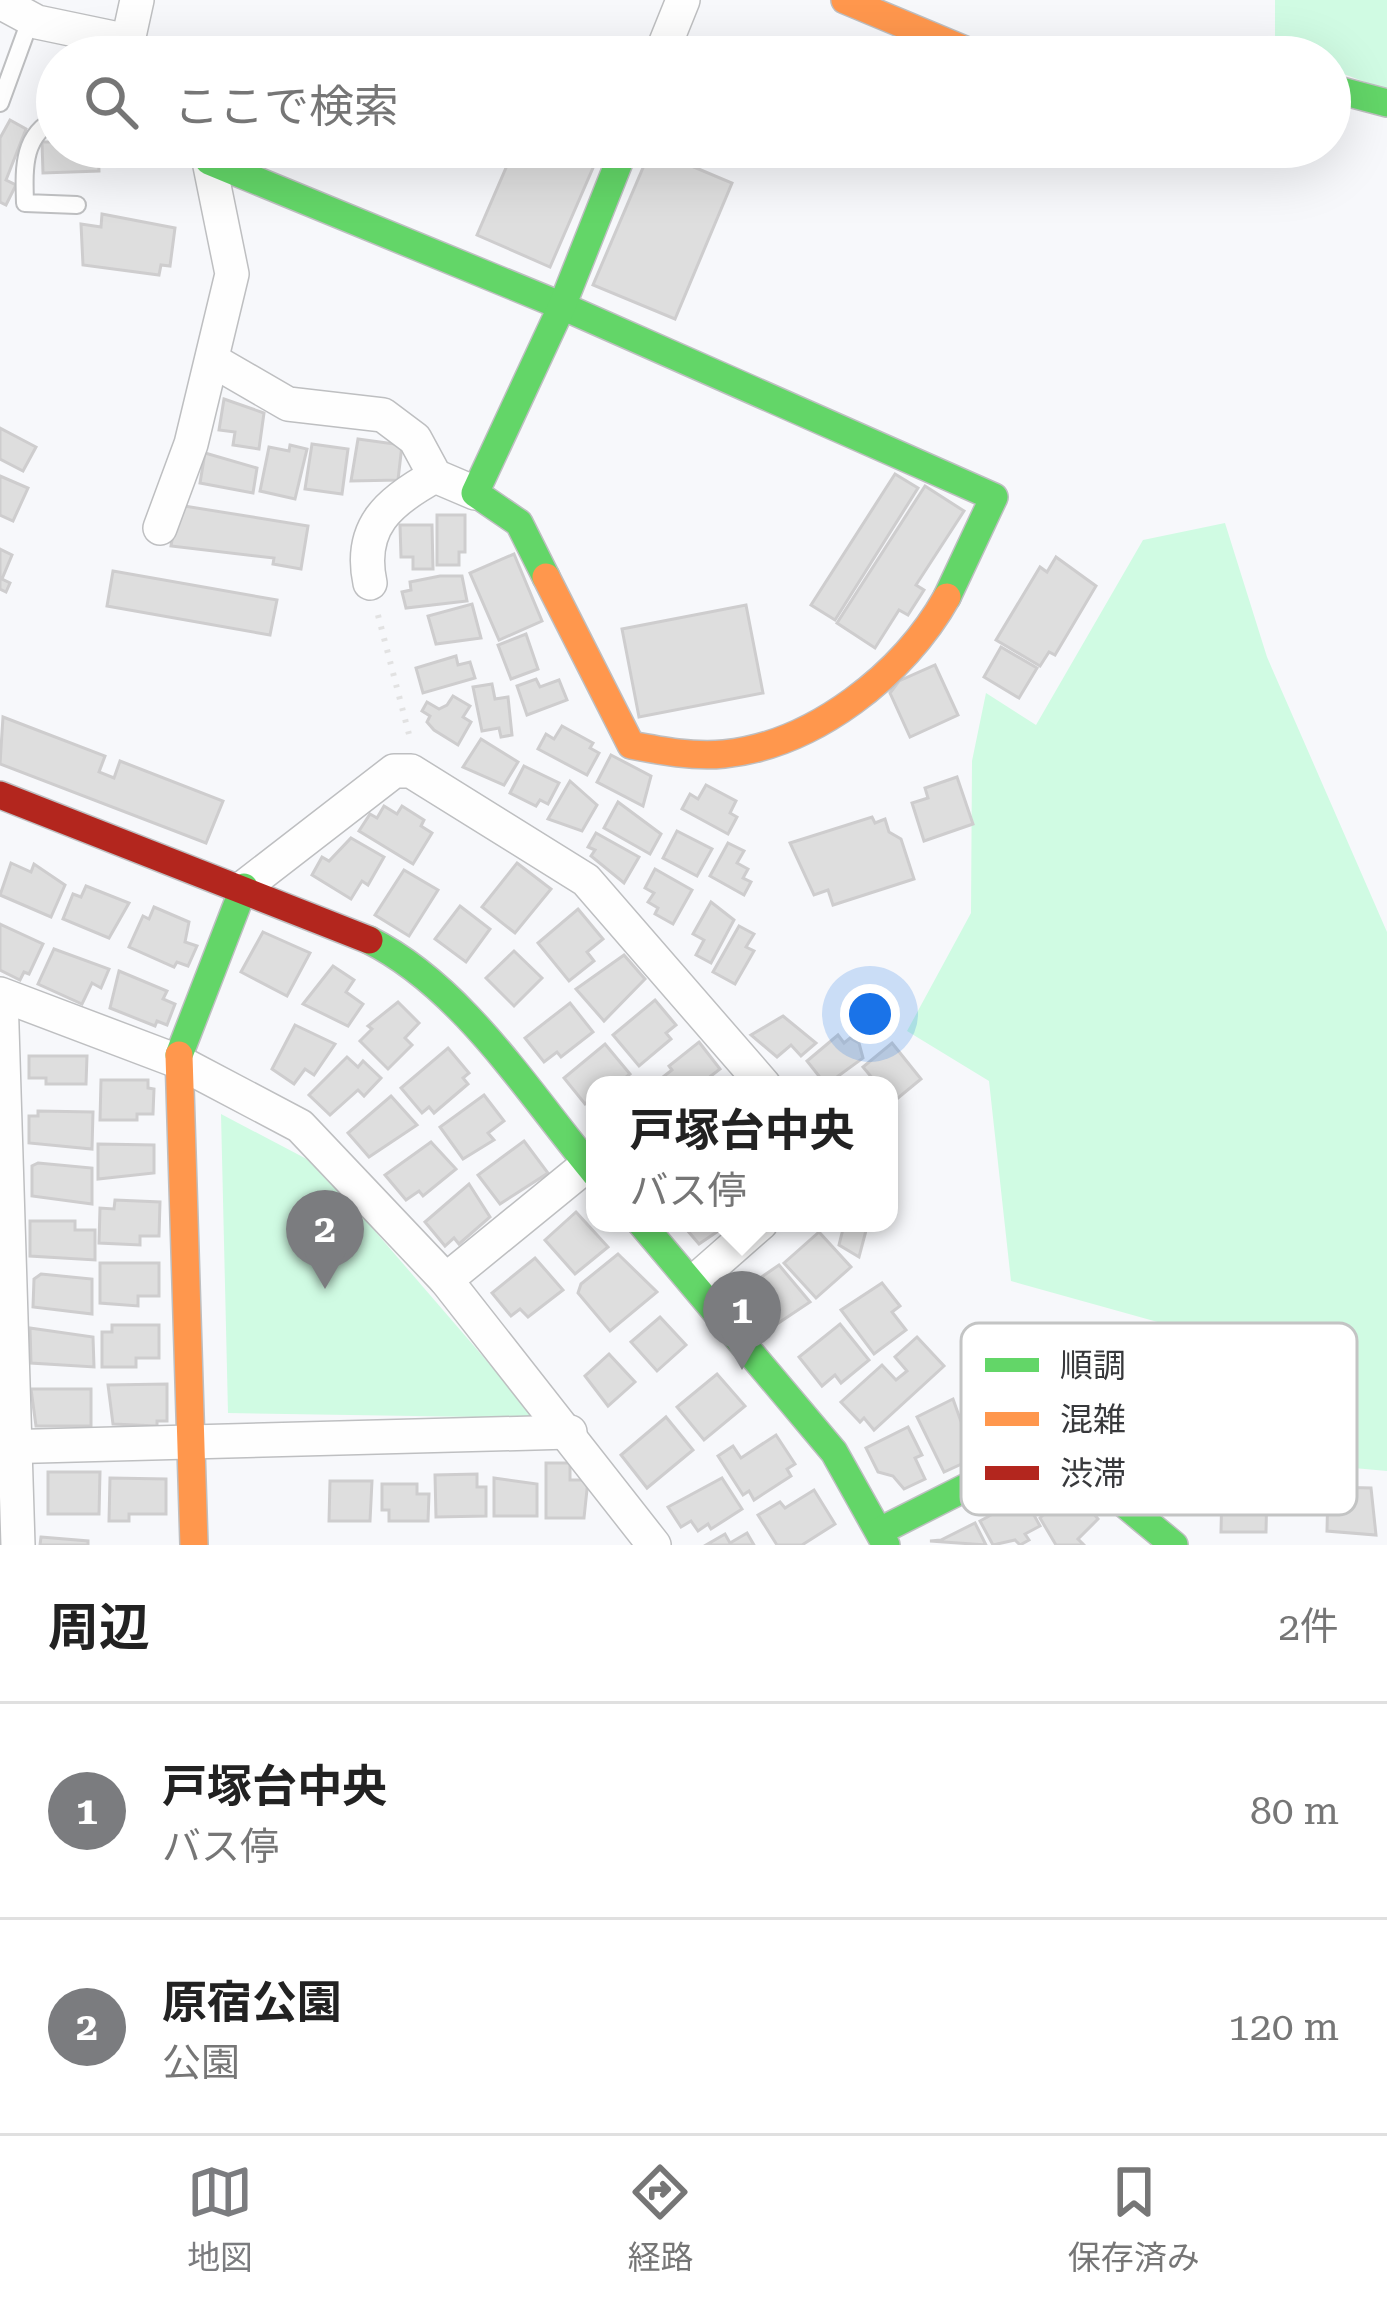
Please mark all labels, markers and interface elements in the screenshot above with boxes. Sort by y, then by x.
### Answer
search box [36,36,1351,168]
icon: search [78,69,144,135]
text: ここで検索 [174,80,399,133]
your location [840,984,900,1044]
popup [586,1076,898,1232]
text: 戸塚台中央 [629,1104,855,1157]
text: バス停 [629,1168,747,1214]
pin: 2 [286,1190,364,1289]
pin: 1 [703,1271,781,1370]
legend [961,1323,1357,1515]
text: 順調 [1060,1346,1126,1385]
text: 混雑 [1060,1400,1126,1439]
text: 渋滞 [1060,1454,1126,1493]
text: 周辺 [48,1598,150,1657]
text: 2件 [1278,1604,1339,1650]
text: 戸塚台中央 [162,1760,387,1813]
text: 1 [76,1788,98,1834]
text: 80 m [1250,1788,1339,1834]
text: バス停 [162,1824,279,1870]
text: 原宿公園 [162,1976,342,2029]
text: 2 [76,2004,98,2050]
text: 120 m [1228,2004,1339,2050]
text: 公園 [162,2040,240,2086]
tab: 地図 [187,2159,253,2279]
tab: 経路 [627,2159,693,2279]
tab: 保存済み [1068,2159,1200,2279]

